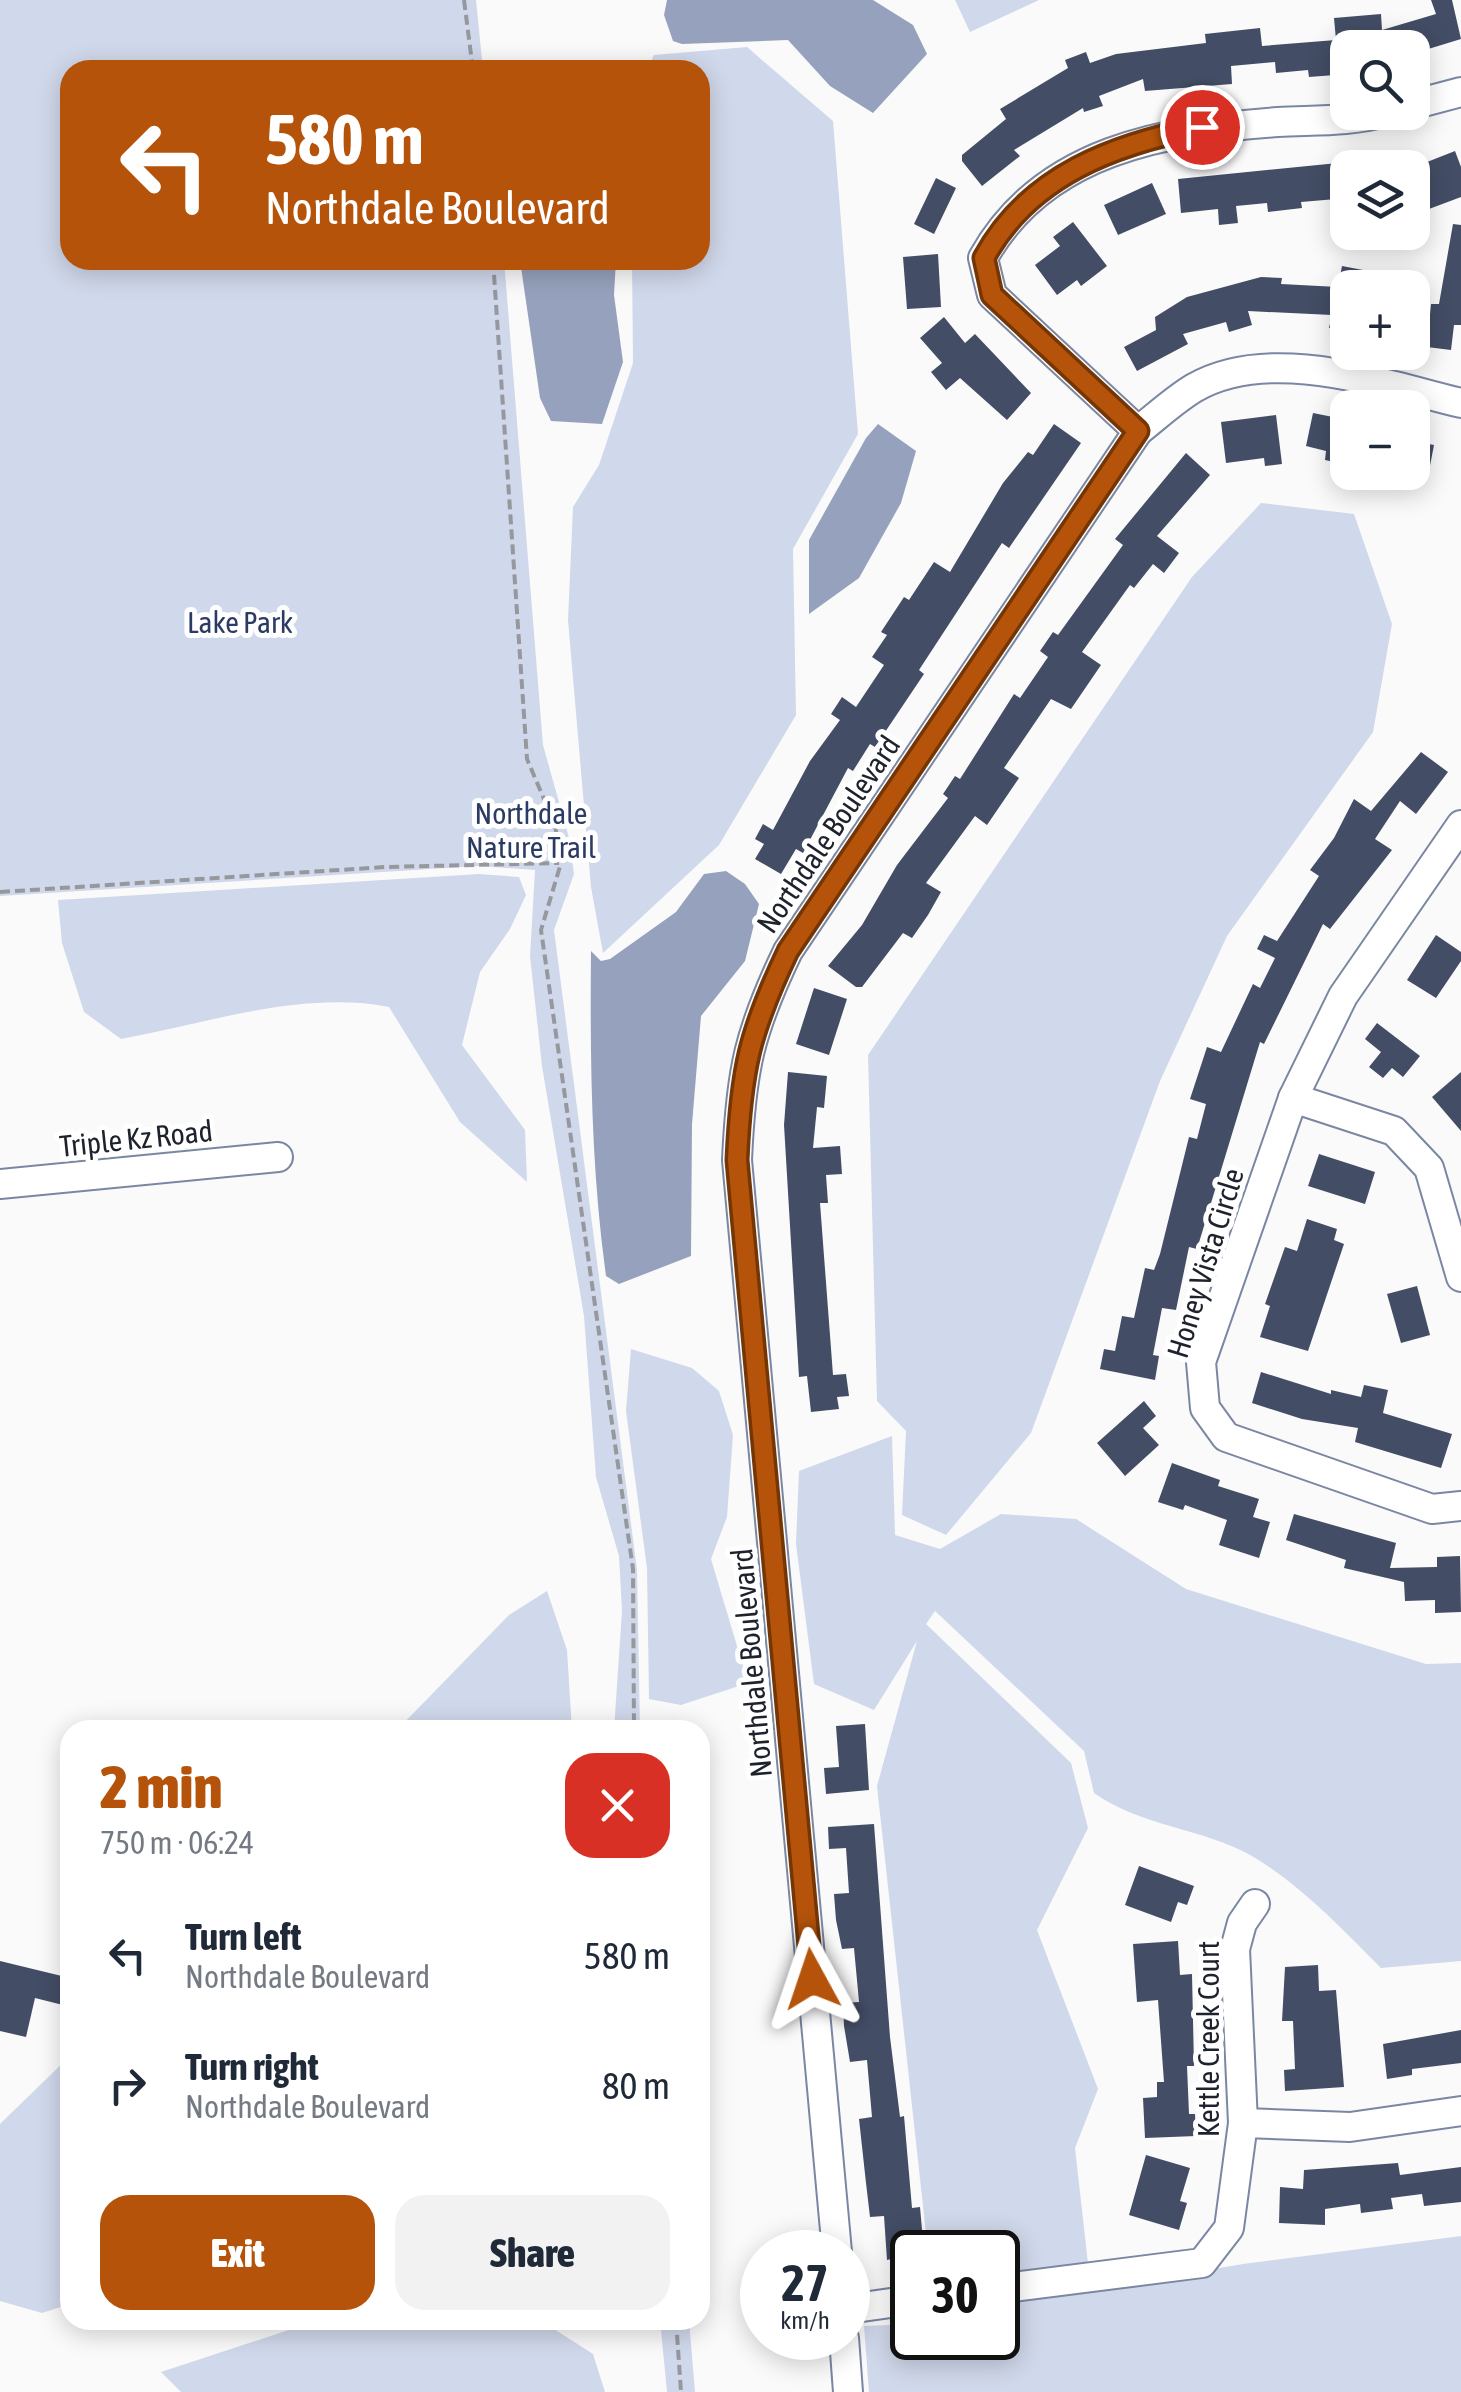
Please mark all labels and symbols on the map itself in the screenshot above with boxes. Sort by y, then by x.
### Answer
pin [1160,85,1245,170]
park label: Lake Park [187,605,293,639]
street label: Northdale Boulevard [750,729,906,939]
park label: Northdale Nature Trail [466,796,596,864]
street label: Triple Kz Road [58,1113,214,1163]
street label: Honey Vista Circle [1160,1164,1250,1362]
street label: Northdale Boulevard [724,1547,778,1779]
position arrow [760,1927,864,2031]
street label: Kettle Creek Court [1191,1941,1225,2137]
speed limit sign: 30 [890,2230,1020,2360]

